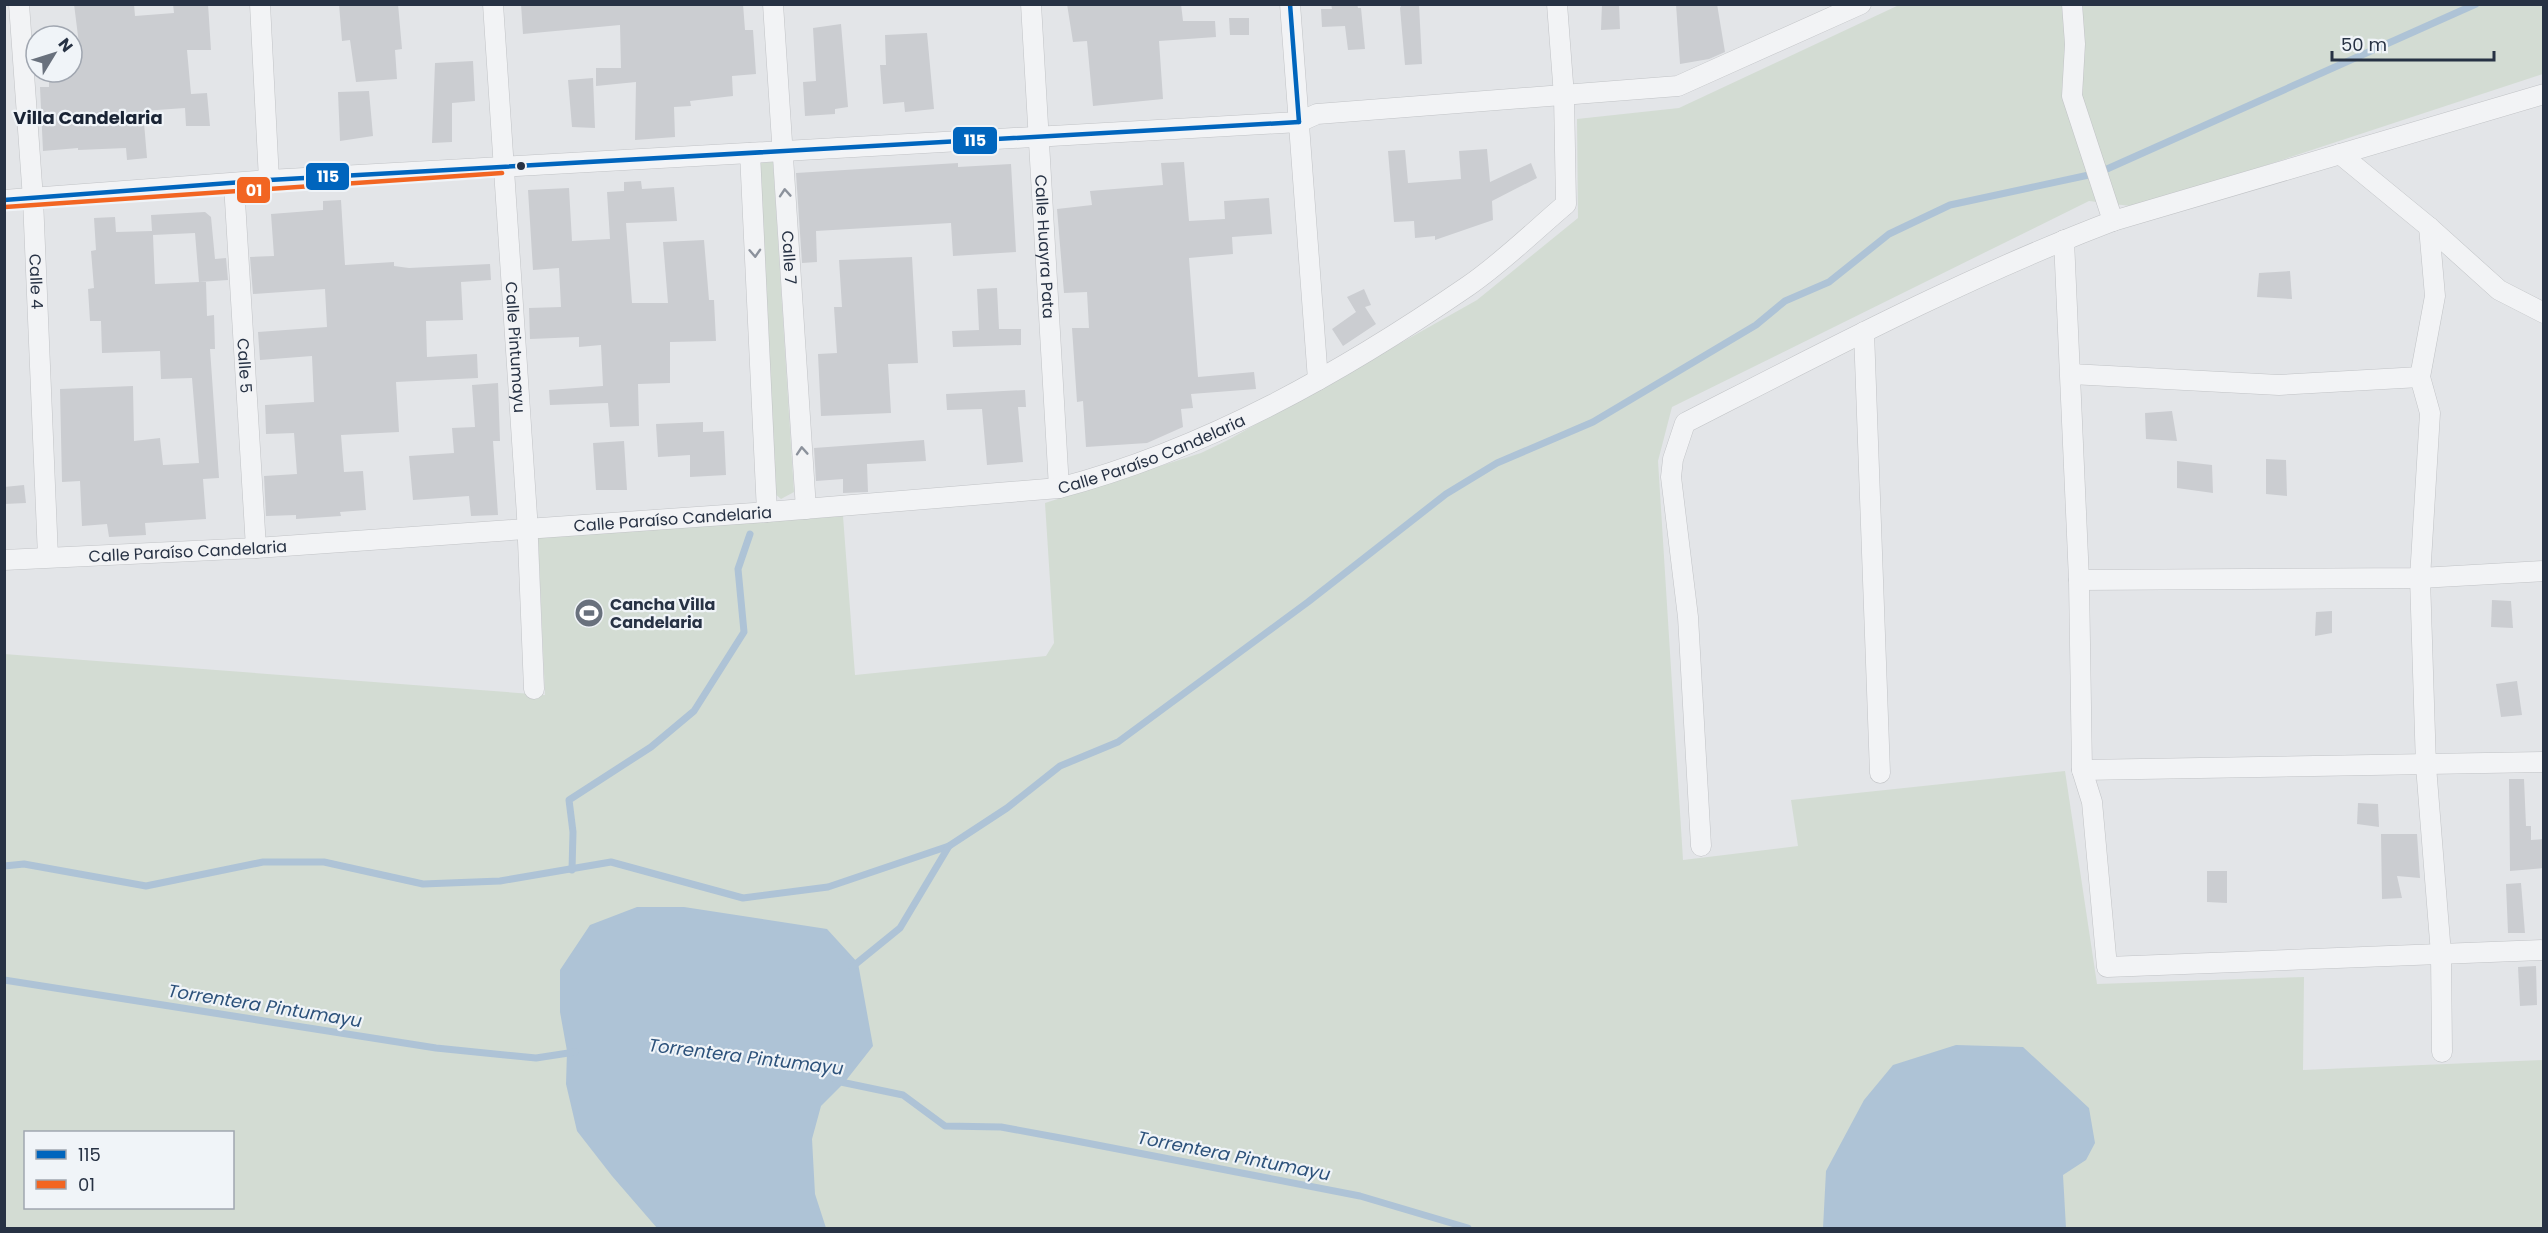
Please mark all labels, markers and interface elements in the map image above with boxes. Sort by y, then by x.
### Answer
north arrow [24,24,84,84]
scale bar [2332,24,2494,62]
text: 50 m [2341,32,2387,57]
text: N [53,33,78,57]
district label: Villa Candelaria [13,105,163,130]
line badge: 115 [952,126,998,155]
text: 115 [964,129,986,152]
unlabelled marker [515,160,527,172]
line badge: 115 [305,162,350,191]
text: 115 [317,165,339,188]
street label: Calle Huayra Pata [1029,174,1060,319]
line badge: 01 [236,176,271,204]
text: 01 [246,179,262,202]
one-way arrow [779,189,792,198]
street label: Calle 7 [776,230,802,285]
one-way arrow [748,249,761,258]
street label: Calle 4 [23,253,49,310]
street label: Calle Pintumayu [499,281,531,414]
street label: Calle 5 [231,337,258,394]
street label: Calle Paraíso Candelaria [1055,409,1249,500]
one-way arrow [796,446,809,455]
street label: Calle Paraíso Candelaria [573,501,773,538]
street label: Calle Paraíso Candelaria [88,535,288,568]
place label: Cancha Villa Candelaria [610,593,715,634]
sports icon: Cancha Villa Candelaria [573,597,605,629]
water label: Torrentera Pintumayu [166,978,364,1033]
water label: Torrentera Pintumayu [647,1032,845,1081]
water label: Torrentera Pintumayu [1135,1125,1333,1186]
legend [24,1131,234,1209]
text: 115 [78,1142,101,1167]
text: 01 [78,1172,95,1197]

